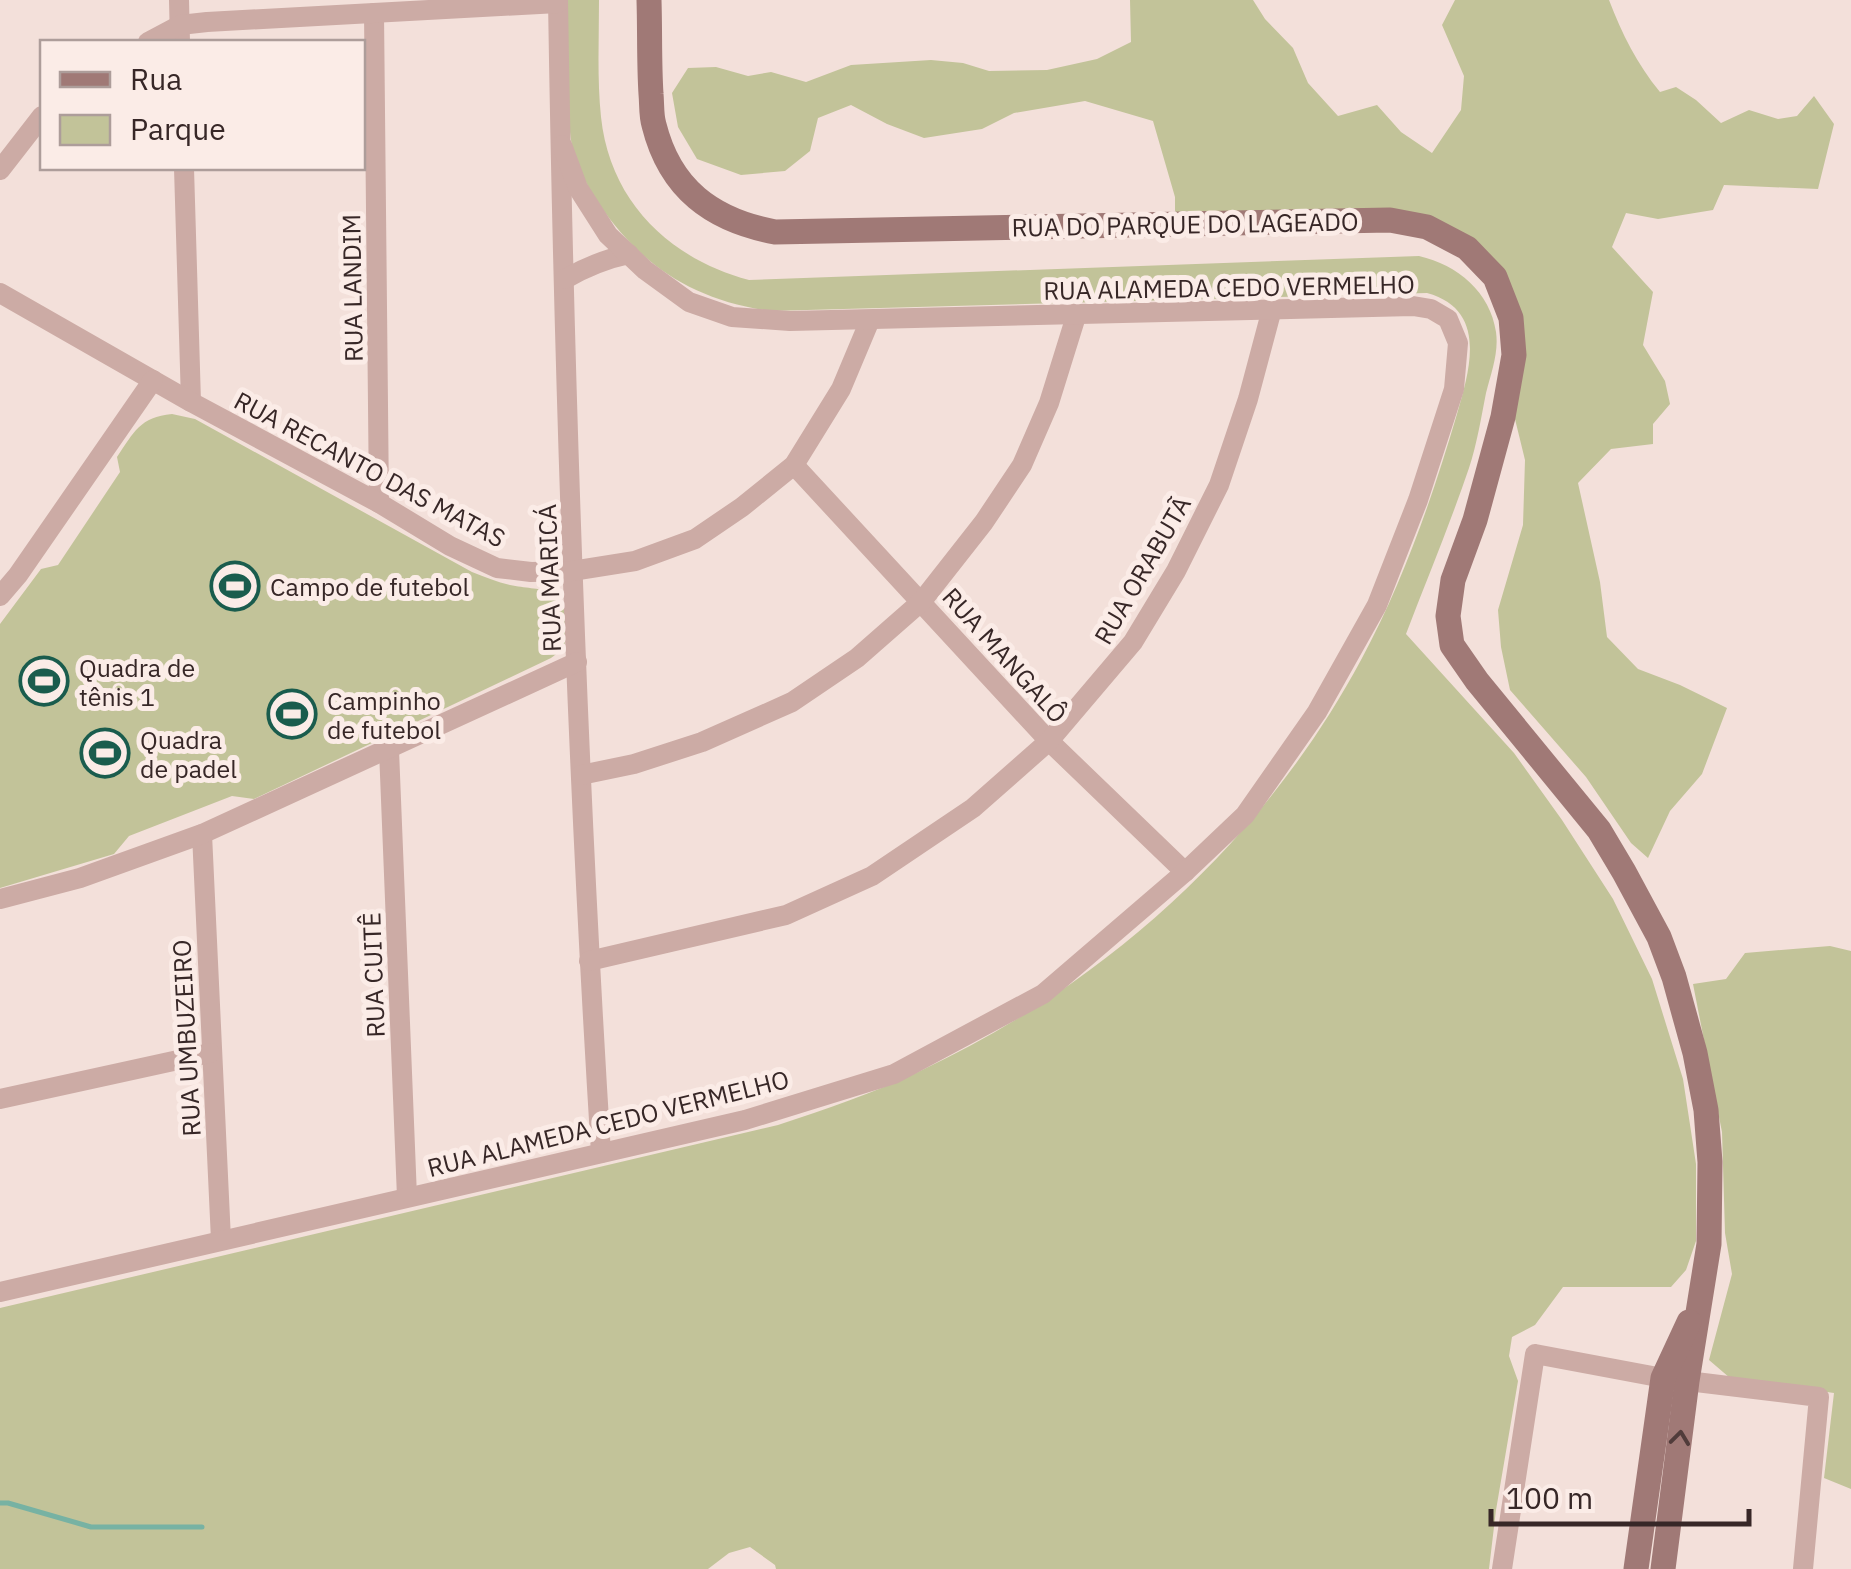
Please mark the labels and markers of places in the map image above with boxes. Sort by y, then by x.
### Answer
sports icon: Campo de futebol [209,560,261,612]
place label: Campo de futebol [270,570,469,603]
place label: Quadra de tênis 1 [79,651,195,713]
sports icon: Quadra de tênis 1 [18,655,70,707]
place label: Campinho de futebol [327,684,441,746]
sports icon: Campinho de futebol [266,688,318,740]
place label: Quadra de padel [140,723,237,785]
sports icon: Quadra de padel [79,727,131,779]

